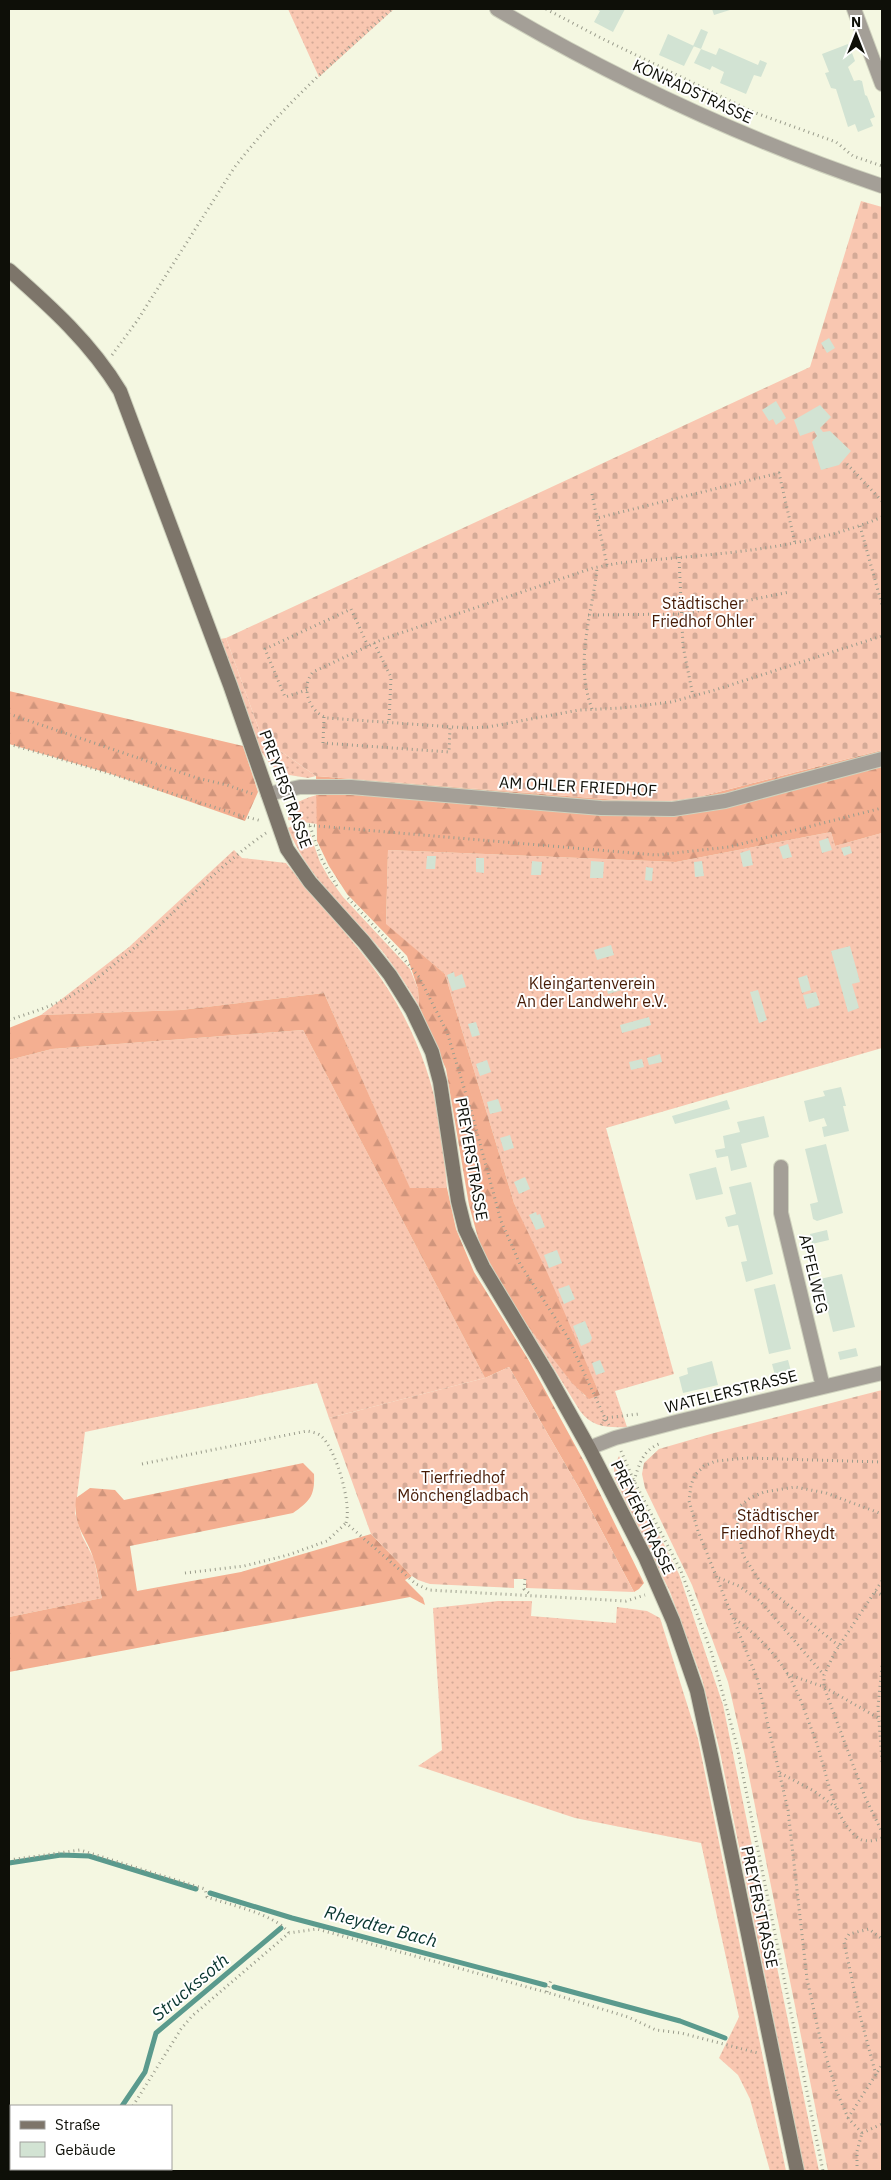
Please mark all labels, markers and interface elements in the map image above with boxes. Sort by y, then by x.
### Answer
north arrow [831,10,881,60]
text: N [851,13,861,31]
street label: KONRADSTRASSE [630,54,756,128]
park label: Städtischer Friedhof Ohler [652,593,755,631]
street label: PREYERSTRASSE [255,727,317,851]
street label: AM OHLER FRIEDHOF [498,772,658,800]
park label: Kleingartenverein An der Landwehr e.V. [517,973,667,1011]
street label: PREYERSTRASSE [451,1096,493,1222]
street label: APFELWEG [795,1233,833,1315]
street label: WATELERSTRASSE [663,1365,799,1417]
street label: PREYERSTRASSE [607,1457,679,1577]
park label: Tierfriedhof Mönchengladbach [397,1467,529,1505]
park label: Städtischer Friedhof Rheydt [721,1505,835,1543]
street label: PREYERSTRASSE [737,1844,783,1970]
water label: Rheydter Bach [322,1900,440,1952]
water label: Struckssoth [147,1948,233,2026]
legend [10,2105,172,2170]
text: Straße [55,2115,100,2134]
text: Gebäude [55,2140,116,2159]

